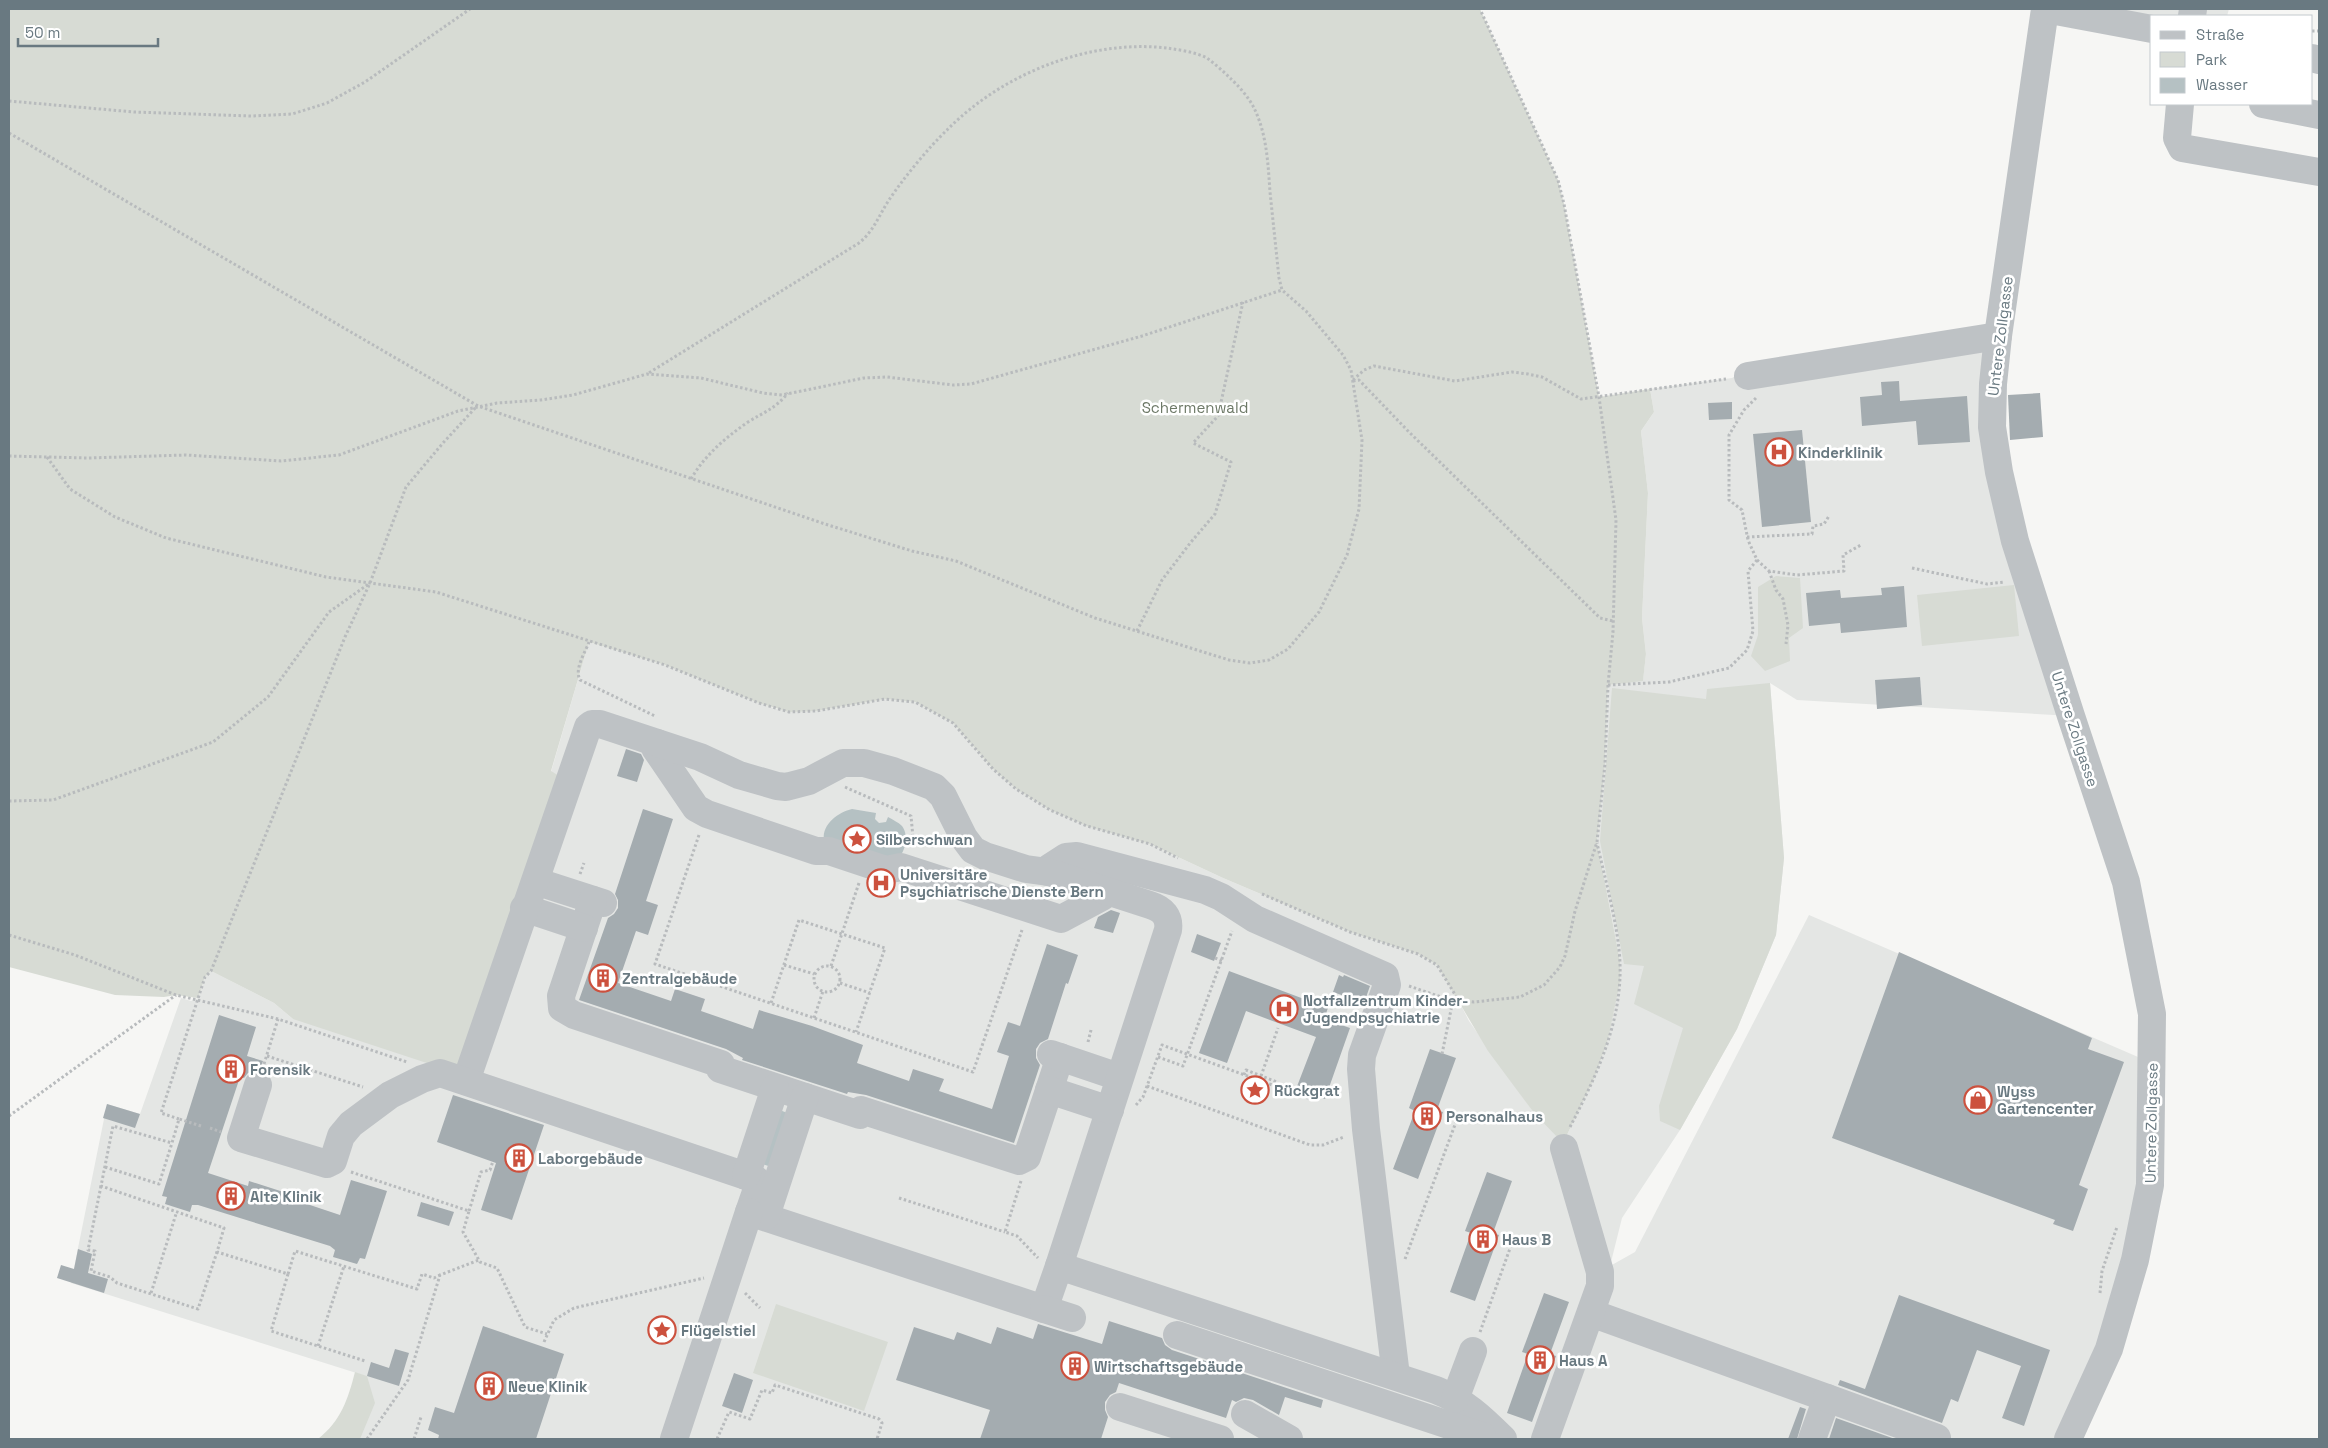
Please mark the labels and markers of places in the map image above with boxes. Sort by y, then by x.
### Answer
hospital icon: Kinderklinik [1764,437,1794,467]
place label: Kinderklinik [1798,443,1883,462]
place icon: Silberschwan [842,824,872,854]
place label: Silberschwan [876,830,973,849]
place label: Universitäre Psychiatrische Dienste Bern [900,865,1104,901]
hospital icon: Universitäre Psychiatrische Dienste Bern [866,868,896,898]
building icon: Zentralgebäude [588,963,618,993]
place label: Zentralgebäude [622,969,738,988]
place label: Notfallzentrum Kinder- Jugendpsychiatrie [1303,991,1469,1027]
hospital icon: Notfallzentrum Kinder- Jugendpsychiatrie [1269,994,1299,1024]
building icon: Forensik [216,1054,246,1084]
place label: Forensik [250,1060,312,1079]
place icon: Rückgrat [1240,1075,1270,1105]
place label: Rückgrat [1274,1081,1340,1100]
place label: Wyss Gartencenter [1997,1082,2094,1118]
shop icon: Wyss Gartencenter [1963,1085,1993,1115]
building icon: Personalhaus [1412,1101,1442,1131]
place label: Personalhaus [1446,1107,1543,1126]
building icon: Laborgebäude [504,1143,534,1173]
place label: Laborgebäude [538,1149,643,1168]
building icon: Alte Klinik [216,1181,246,1211]
place label: Alte Klinik [250,1187,322,1206]
building icon: Haus B [1468,1224,1498,1254]
place label: Haus B [1502,1230,1551,1249]
place icon: Flügelstiel [647,1315,677,1345]
place label: Flügelstiel [681,1321,756,1340]
building icon: Haus A [1525,1345,1555,1375]
building icon: Wirtschaftsgebäude [1060,1351,1090,1381]
place label: Haus A [1559,1351,1608,1370]
place label: Wirtschaftsgebäude [1094,1357,1243,1376]
building icon: Neue Klinik [474,1371,504,1401]
place label: Neue Klinik [508,1377,588,1396]

